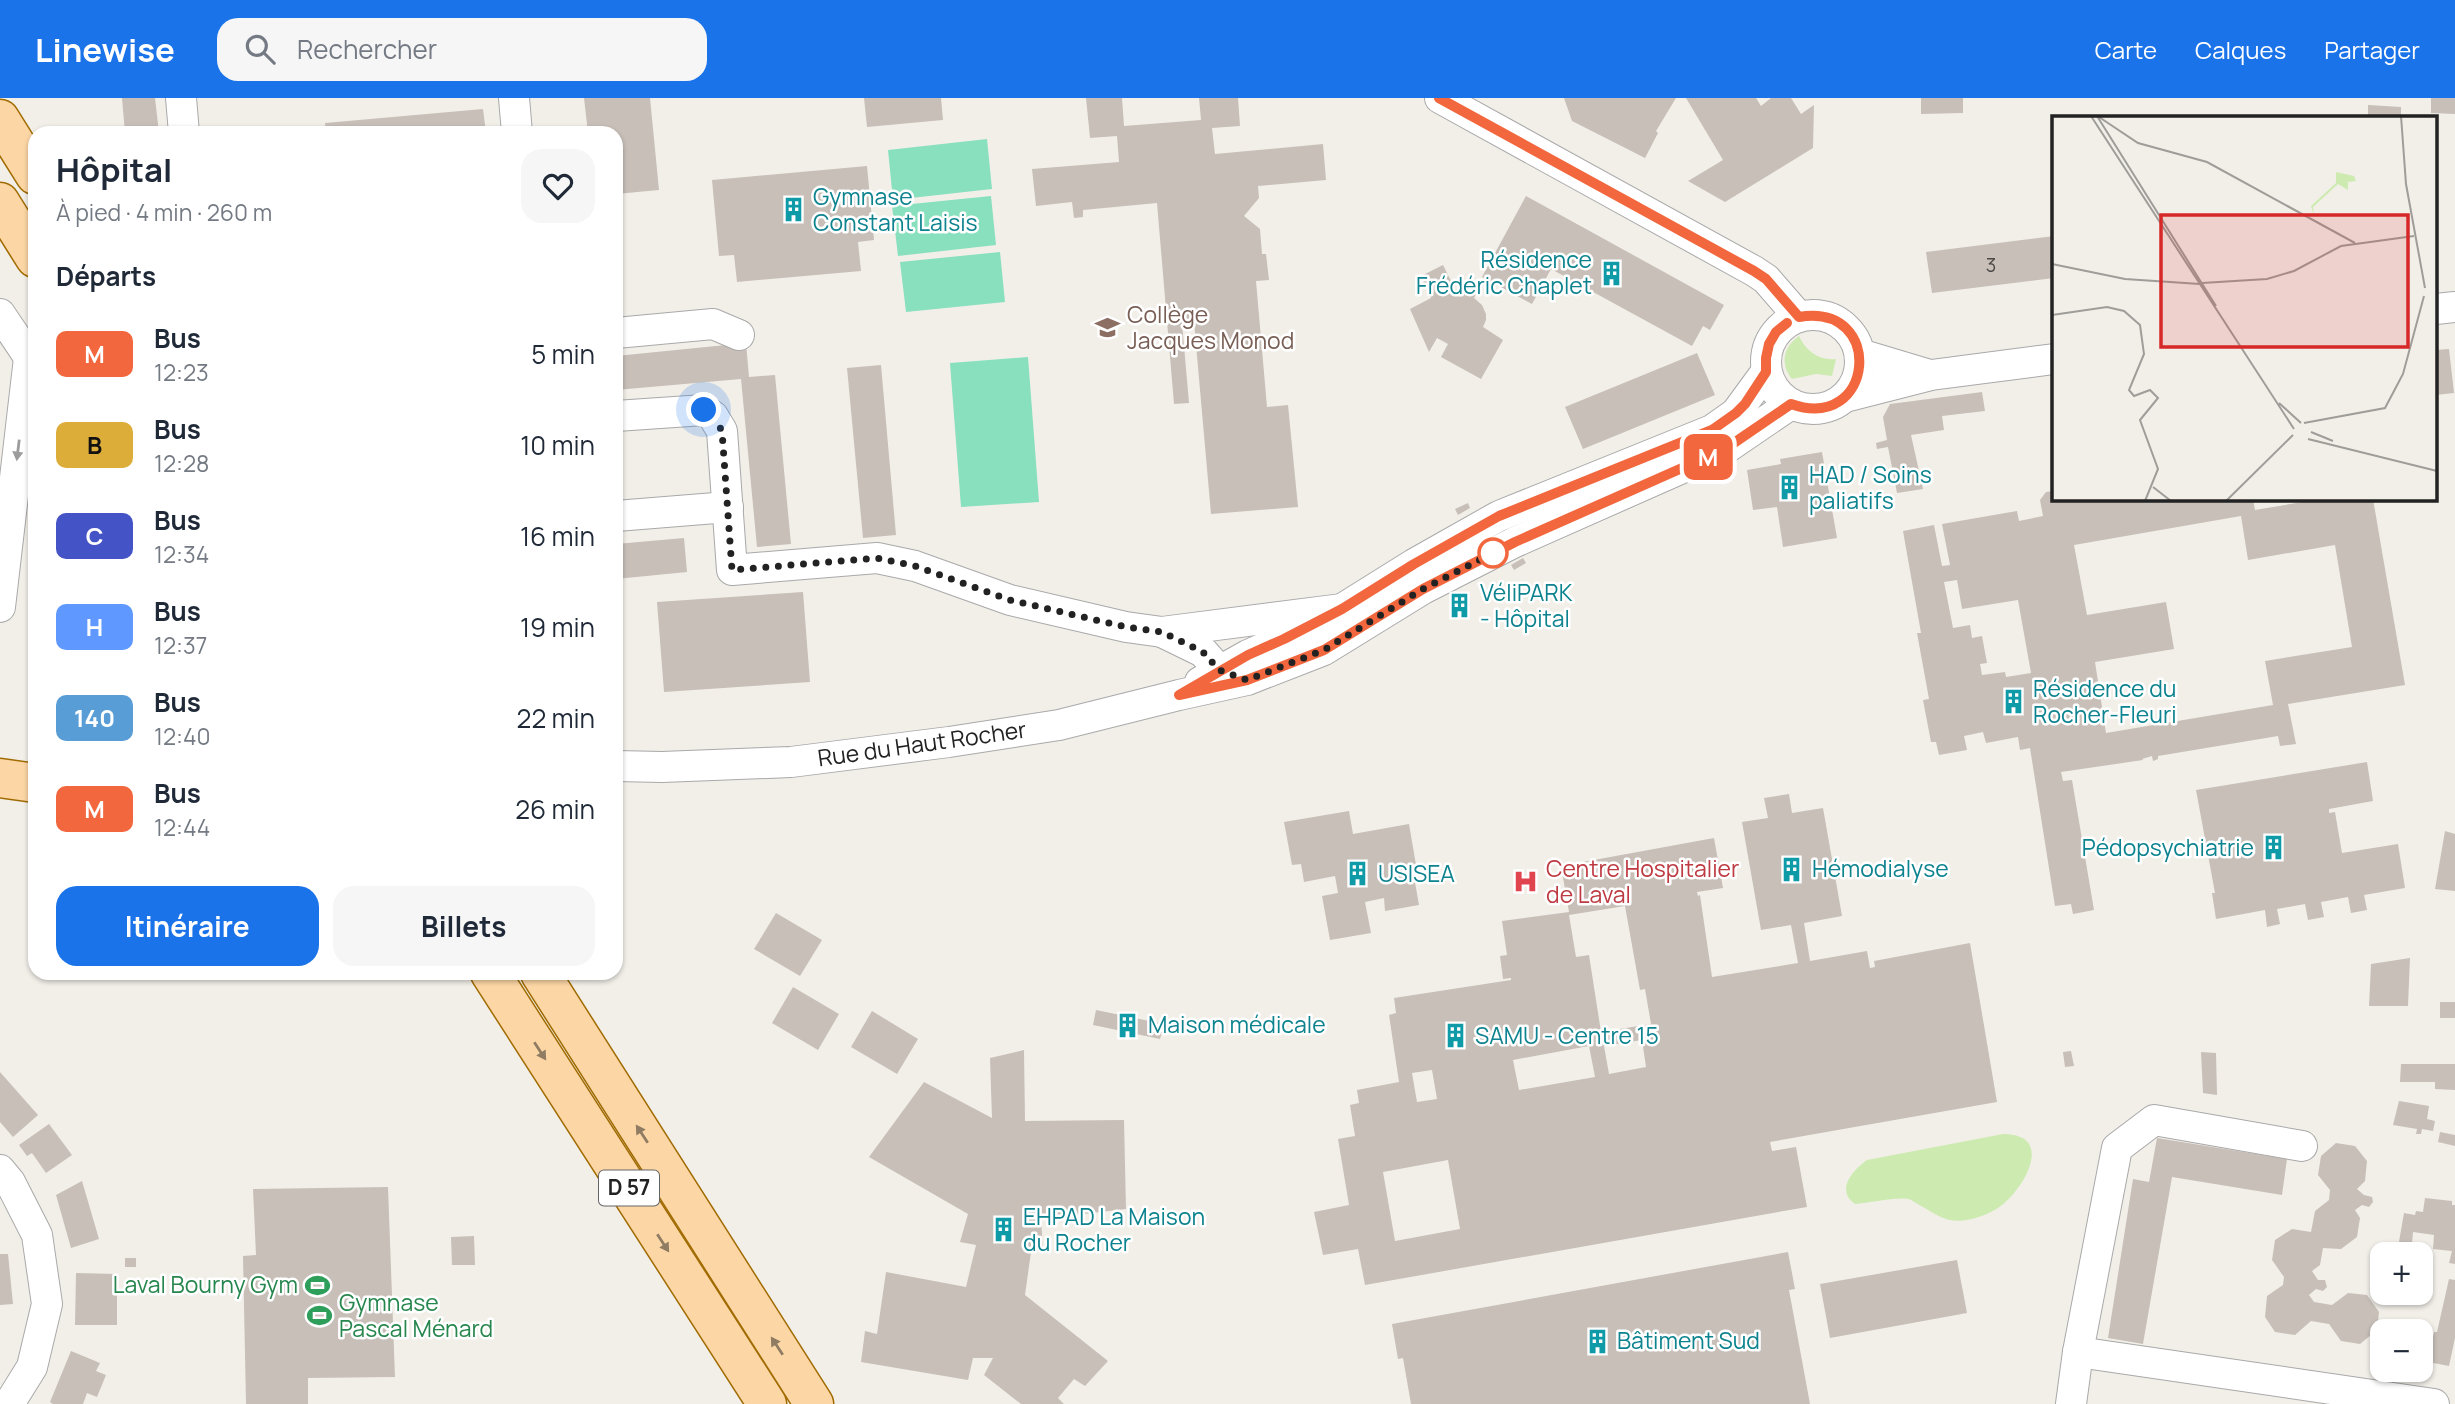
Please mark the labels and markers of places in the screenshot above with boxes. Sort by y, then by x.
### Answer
place label: Gymnase Constant Laisis [813,180,978,238]
building icon: Gymnase Constant Laisis [779,196,807,224]
place label: Résidence Frédéric Chaplet [1416,243,1592,301]
building icon: Résidence Frédéric Chaplet [1598,259,1626,287]
place label: Collège Jacques Monod [1127,298,1294,356]
school or university icon: Collège Jacques Monod [1093,314,1121,342]
place label: HAD / Soins paliatifs [1809,458,1932,516]
building icon: HAD / Soins paliatifs [1775,474,1803,502]
unlabelled marker [1478,538,1508,568]
place label: VéliPARK - Hôpital [1480,576,1573,634]
building icon: VéliPARK - Hôpital [1446,592,1474,620]
place label: Résidence du Rocher-Fleuri [2033,672,2177,730]
building icon: Résidence du Rocher-Fleuri [1999,688,2027,716]
place label: Pédopsychiatrie [2082,831,2254,863]
building icon: Pédopsychiatrie [2260,834,2288,862]
place label: Centre Hospitalier de Laval [1546,852,1739,910]
place label: Hémodialyse [1812,852,1949,884]
building icon: Hémodialyse [1778,855,1806,883]
place label: USISEA [1378,857,1455,889]
building icon: USISEA [1344,860,1372,888]
hospital icon: Centre Hospitalier de Laval [1512,868,1540,896]
place label: Maison médicale [1148,1008,1326,1040]
building icon: Maison médicale [1114,1011,1142,1039]
place label: SAMU - Centre 15 [1475,1019,1659,1051]
building icon: SAMU - Centre 15 [1441,1022,1469,1050]
place label: EHPAD La Maison du Rocher [1023,1200,1205,1258]
building icon: EHPAD La Maison du Rocher [989,1216,1017,1244]
place label: Laval Bourny Gym [113,1268,298,1300]
sports icon: Laval Bourny Gym [304,1271,332,1299]
place label: Gymnase Pascal Ménard [339,1286,493,1344]
sports icon: Gymnase Pascal Ménard [305,1302,333,1330]
place label: Bâtiment Sud [1617,1324,1760,1356]
building icon: Bâtiment Sud [1583,1327,1611,1355]

